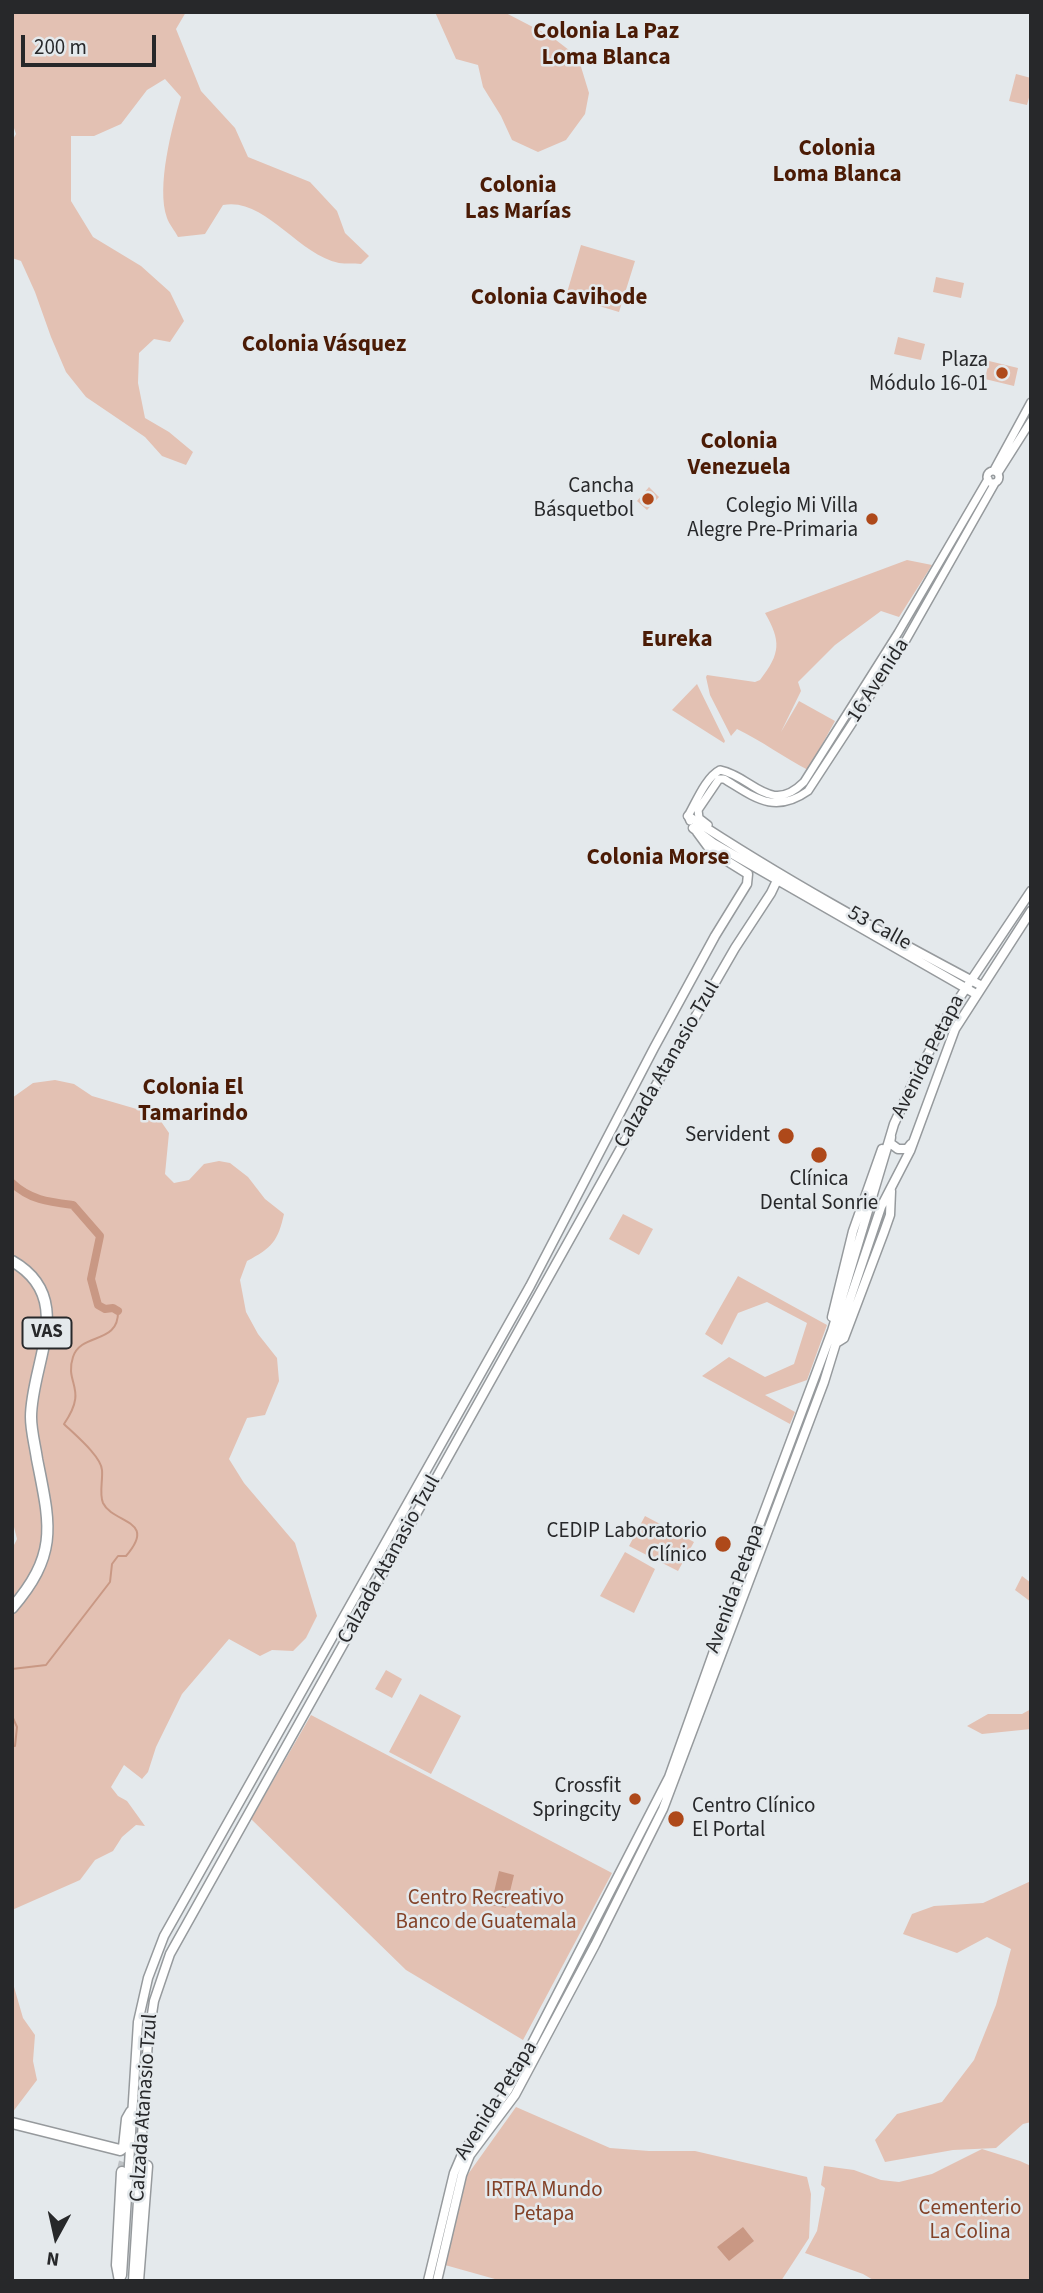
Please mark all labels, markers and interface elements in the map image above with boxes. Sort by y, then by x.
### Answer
district label: Colonia La Paz Loma Blanca [533,19,679,73]
scale bar [24,21,159,65]
text: 200 m [34,32,87,62]
district label: Colonia Loma Blanca [772,136,902,190]
district label: Colonia Las Marías [465,173,571,227]
district label: Colonia Cavihode [471,285,647,313]
district label: Colonia Vásquez [242,332,406,360]
place label: Plaza Módulo 16-01 [869,348,988,398]
marker: Plaza Módulo 16-01 [994,365,1010,381]
district label: Colonia Venezuela [687,429,791,483]
place label: Cancha Básquetbol [534,474,634,524]
marker: Cancha Básquetbol [640,491,656,507]
place label: Colegio Mi Villa Alegre Pre-Primaria [687,494,858,544]
marker: Colegio Mi Villa Alegre Pre-Primaria [864,511,880,527]
district label: Eureka [641,627,713,655]
street label: 16 Avenida [842,634,916,728]
district label: Colonia Morse [586,845,730,873]
street label: 53 Calle [843,901,915,957]
street label: Calzada Atanasio Tzul [610,977,726,1153]
street label: Avenida Petapa [887,991,971,1123]
district label: Colonia El Tamarindo [138,1075,248,1129]
place label: Servident [685,1123,770,1149]
marker: Servident [776,1126,796,1146]
marker: Clínica Dental Sonrie [809,1145,829,1165]
place label: Clínica Dental Sonrie [760,1167,878,1217]
road number: VAS [22,1317,72,1348]
street label: Calzada Atanasio Tzul [333,1471,447,1649]
place label: CEDIP Laboratorio Clínico [547,1519,707,1569]
street label: Avenida Petapa [701,1521,771,1657]
marker: CEDIP Laboratorio Clínico [713,1534,733,1554]
place label: Crossfit Springcity [532,1774,621,1824]
marker: Crossfit Springcity [627,1791,643,1807]
place label: Centro Clínico El Portal [692,1794,815,1844]
marker: Centro Clínico El Portal [666,1809,686,1829]
park label: Centro Recreativo Banco de Guatemala [395,1886,577,1936]
street label: Calzada Atanasio Tzul [126,2013,164,2203]
street label: Avenida Petapa [450,2037,544,2165]
park label: IRTRA Mundo Petapa [485,2178,603,2228]
park label: Cementerio La Colina [919,2196,1021,2246]
north arrow [21,2202,91,2272]
text: N [45,2244,61,2273]

